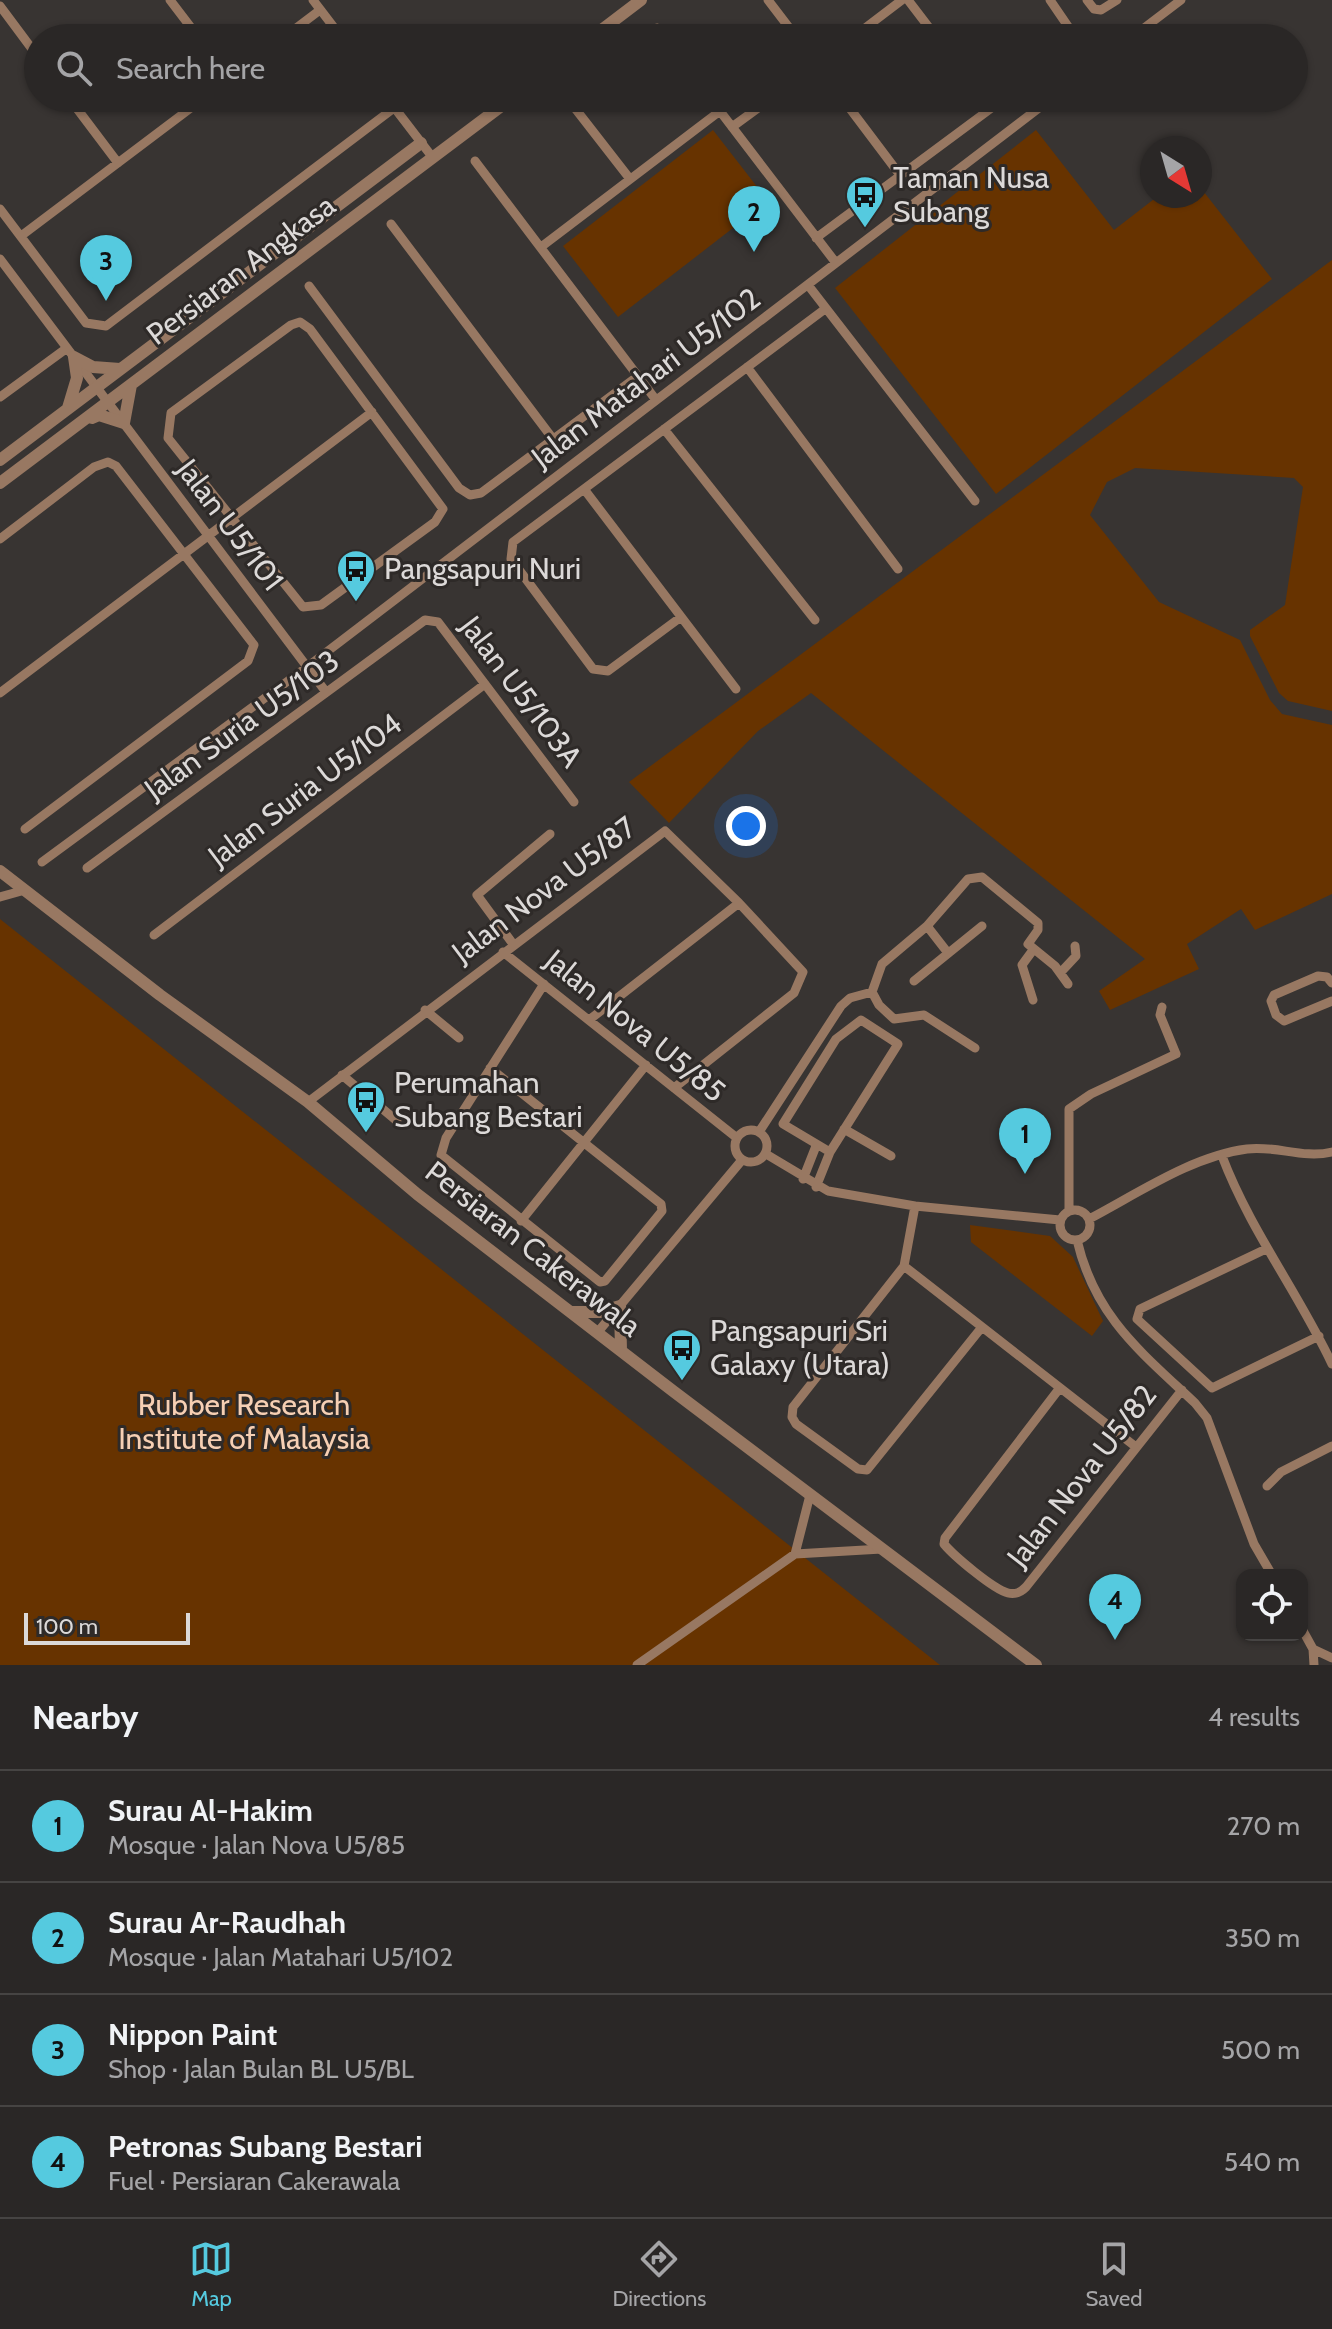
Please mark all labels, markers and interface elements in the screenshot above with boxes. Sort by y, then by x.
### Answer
search box [24,24,1308,112]
icon: search [52,46,96,90]
text: Search here [116,50,265,87]
north arrow [1140,136,1212,208]
place label: Taman Nusa Subang [893,159,1050,230]
bus stop icon: Taman Nusa Subang [844,174,886,229]
street label: Persiaran Angkasa [139,186,343,353]
pin: 2 [728,186,780,252]
pin: 3 [80,235,132,301]
street label: Jalan Matahari U5/102 [523,280,767,476]
street label: Jalan U5/101 [168,451,292,598]
bus stop icon: Pangsapuri Nuri [335,548,377,603]
place label: Pangsapuri Nuri [384,550,581,587]
street label: Jalan U5/103A [452,608,591,775]
street label: Jalan Suria U5/103 [136,642,346,808]
street label: Jalan Suria U5/104 [200,705,409,875]
your location [726,806,766,846]
street label: Jalan Nova U5/87 [444,809,643,971]
street label: Jalan Nova U5/85 [537,941,733,1110]
place label: Perumahan Subang Bestari [394,1064,583,1135]
bus stop icon: Perumahan Subang Bestari [345,1079,387,1134]
pin: 1 [999,1108,1051,1174]
street label: Persiaran Cakerawala [418,1153,649,1345]
place label: Pangsapuri Sri Galaxy (Utara) [710,1312,890,1383]
bus stop icon: Pangsapuri Sri Galaxy (Utara) [661,1327,703,1382]
street label: Jalan Nova U5/82 [998,1377,1164,1575]
park label: Rubber Research Institute of Malaysia [118,1386,370,1457]
map controls [1236,1569,1308,1641]
button: locate [1236,1569,1308,1641]
pin: 4 [1089,1574,1141,1640]
scale bar [24,1609,190,1645]
text: 100 m [36,1613,98,1640]
text: Nearby [32,1696,139,1738]
text: 4 results [1208,1701,1300,1733]
text: Surau Al-Hakim [108,1792,313,1829]
text: 1 [53,1810,63,1842]
text: 270 m [1227,1810,1300,1842]
text: Mosque · Jalan Nova U5/85 [108,1829,405,1861]
text: Surau Ar-Raudhah [108,1904,346,1941]
text: 2 [51,1922,65,1954]
text: 350 m [1225,1922,1300,1954]
text: Mosque · Jalan Matahari U5/102 [108,1941,453,1973]
text: Nippon Paint [108,2016,277,2053]
text: 3 [51,2034,65,2066]
text: 500 m [1221,2034,1300,2066]
text: Shop · Jalan Bulan BL U5/BL [108,2053,414,2085]
text: Petronas Subang Bestari [108,2128,422,2165]
text: 4 [50,2146,66,2178]
text: 540 m [1224,2146,1300,2178]
text: Fuel · Persiaran Cakerawala [108,2165,400,2197]
tab: Map [189,2237,233,2312]
tab: Directions [612,2237,706,2312]
tab: Saved [1085,2237,1143,2312]

